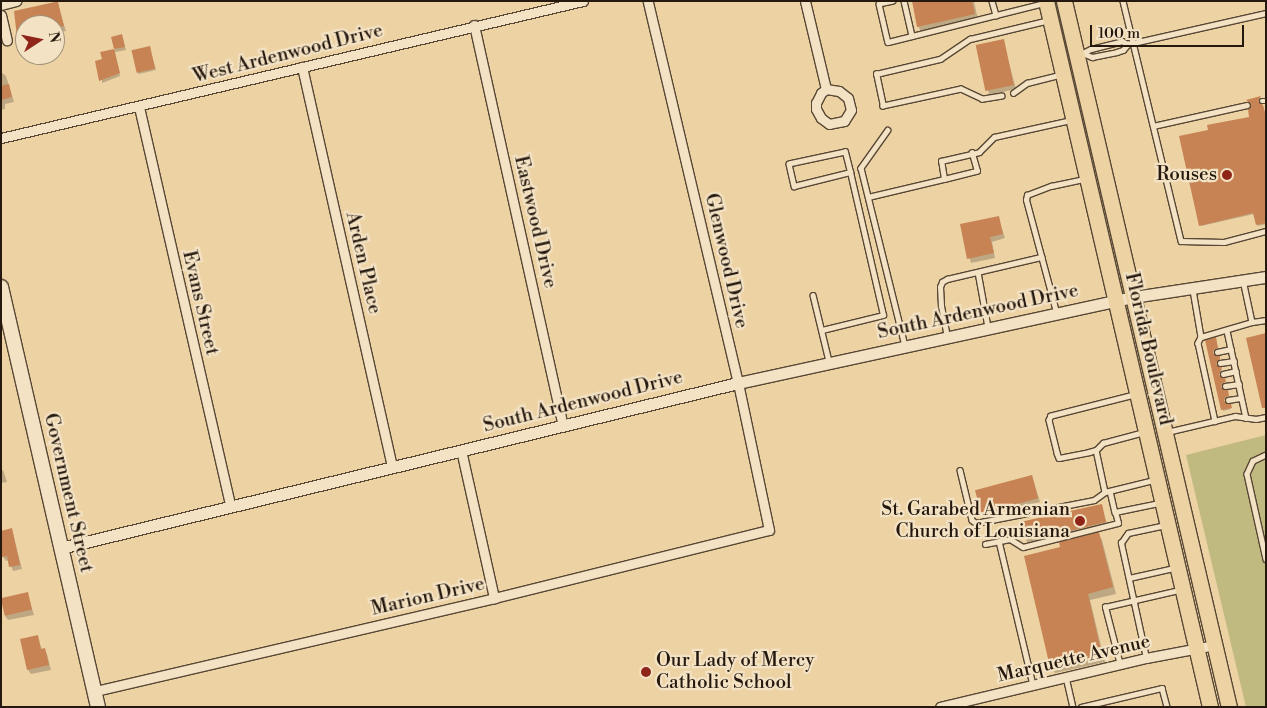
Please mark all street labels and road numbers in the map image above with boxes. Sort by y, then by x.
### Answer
street label: West Ardenwood Drive [191,19,385,89]
street label: Eastwood Drive [509,154,561,290]
street label: Glenwood Drive [699,191,753,331]
street label: Arden Place [340,210,386,316]
street label: Evans Street [177,248,223,358]
street label: Florida Boulevard [1119,271,1177,427]
street label: South Ardenwood Drive [876,280,1080,344]
street label: South Ardenwood Drive [481,366,685,438]
street label: Government Street [39,411,97,575]
street label: Marion Drive [369,573,487,621]
street label: Marquette Avenue [995,630,1153,688]

